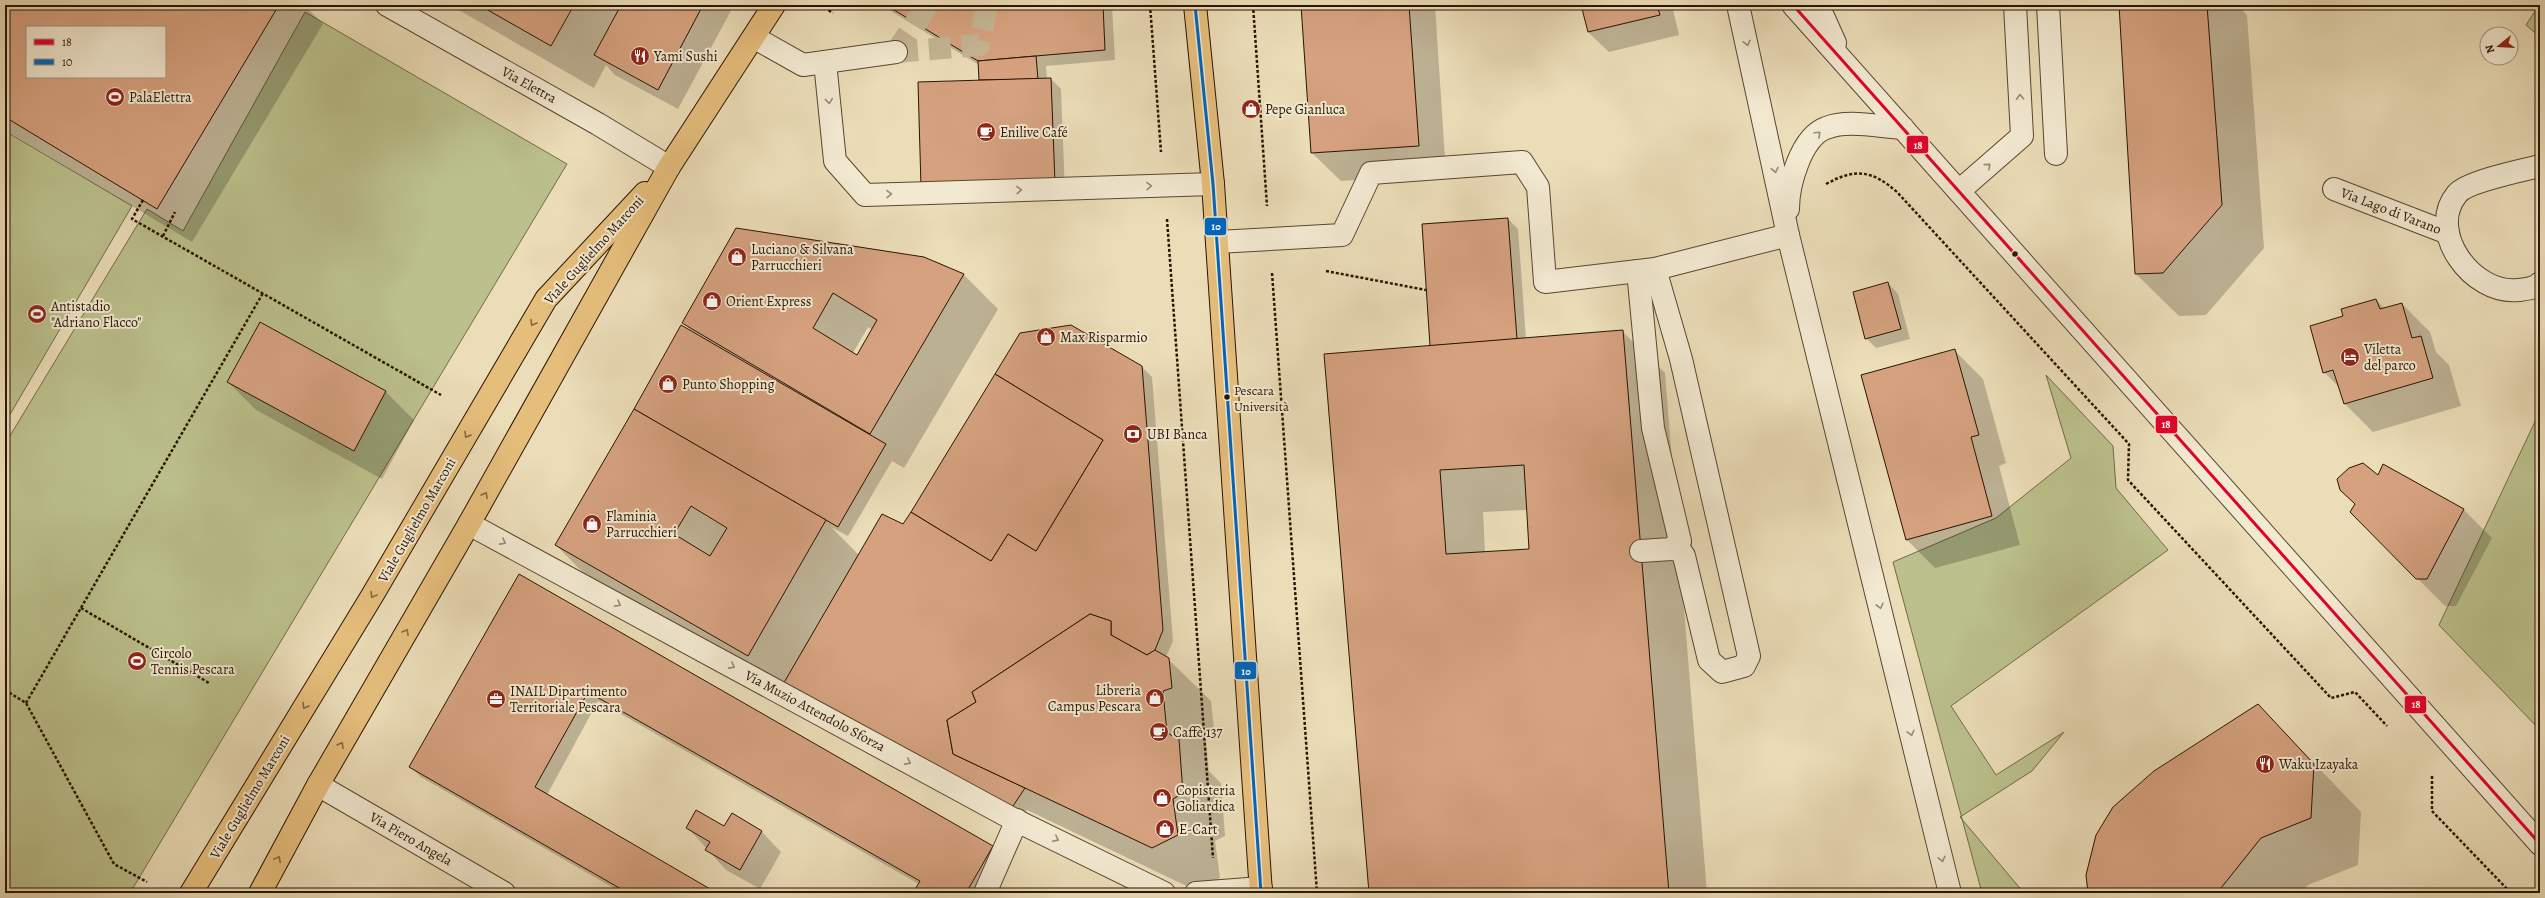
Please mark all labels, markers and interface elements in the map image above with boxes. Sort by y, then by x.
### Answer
legend [26,26,166,78]
north arrow [2479,26,2519,66]
text: 18 [62,34,72,50]
one-way arrow [1743,40,1751,46]
text: N [2482,43,2498,55]
restaurant icon: Yami Sushi [629,45,651,67]
place label: Yami Sushi [653,47,718,66]
text: 10 [62,54,73,70]
street label: Via Elettra [497,62,560,108]
sports icon: PalaElettra [104,86,126,108]
place label: PalaElettra [129,88,192,107]
one-way arrow [2016,94,2025,100]
one-way arrow [825,98,834,104]
shop icon: Pepe Gianluca [1240,98,1262,120]
place label: Pepe Gianluca [1265,100,1346,119]
cafe icon: Enilive Café [975,121,997,143]
place label: Enilive Café [1000,123,1068,142]
one-way arrow [1814,132,1821,139]
line badge: 18 [1906,135,1929,154]
text: 18 [1913,138,1923,153]
one-way arrow [1984,163,1991,170]
one-way arrow [1771,167,1779,173]
one-way arrow [1146,182,1152,190]
street label: Via Lago di Varano [2337,183,2444,239]
one-way arrow [1016,186,1022,194]
one-way arrow [886,190,892,198]
street label: Viale Guglielmo Marconi [539,191,648,309]
line badge: 10 [1204,217,1227,236]
text: 10 [1211,219,1221,234]
place label: Luciano & Silvana Parrucchieri [751,240,854,275]
shop icon: Luciano & Silvana Parrucchieri [726,246,748,268]
unlabelled marker [2010,249,2020,259]
shop icon: Orient Express [701,290,723,312]
place label: Orient Express [726,292,811,311]
place label: Antistadio "Adriano Flacco" [50,297,141,332]
sports icon: Antistadio "Adriano Flacco" [26,303,48,325]
one-way arrow [530,318,537,326]
shop icon: Max Risparmio [1035,326,1057,348]
place label: Max Risparmio [1060,328,1148,347]
place label: Viletta del parco [2363,340,2416,375]
hotel icon: Viletta del parco [2339,346,2361,368]
shop icon: Punto Shopping [657,373,679,395]
place label: Punto Shopping [682,375,774,394]
place label: Pescara Università [1234,382,1289,415]
marker: Pescara Università [1222,392,1232,402]
line badge: 18 [2155,415,2178,434]
text: 18 [2161,417,2171,432]
bank icon: UBI Banca [1122,423,1144,445]
place label: UBI Banca [1147,425,1208,444]
one-way arrow [465,431,472,438]
street label: Viale Guglielmo Marconi [373,454,460,587]
one-way arrow [480,492,488,500]
place label: Flaminia Parrucchieri [606,507,677,542]
shop icon: Flaminia Parrucchieri [581,513,603,535]
one-way arrow [499,537,507,545]
one-way arrow [370,591,378,598]
one-way arrow [614,599,621,607]
one-way arrow [1876,603,1884,610]
one-way arrow [401,629,408,636]
place label: Circolo Tennis Pescara [151,644,235,679]
sports icon: Circolo Tennis Pescara [126,650,148,672]
one-way arrow [728,661,735,669]
line badge: 10 [1234,661,1257,680]
text: 10 [1241,664,1251,679]
street label: Via Muzio Attendolo Sforza [741,665,889,756]
place label: Libreria Campus Pescara [1048,681,1141,716]
place label: INAIL Dipartimento Territoriale Pescara [510,682,627,717]
shop icon: Libreria Campus Pescara [1144,687,1166,709]
office icon: INAIL Dipartimento Territoriale Pescara [485,688,507,710]
line badge: 18 [2404,695,2427,714]
text: 18 [2411,697,2421,712]
one-way arrow [303,702,310,709]
cafe icon: Caffè 137 [1148,721,1170,743]
place label: Caffè 137 [1173,723,1223,742]
one-way arrow [1906,729,1915,736]
street label: Viale Guglielmo Marconi [205,732,294,863]
one-way arrow [337,742,344,749]
restaurant icon: Waku Izayaka [2254,753,2276,775]
place label: Waku Izayaka [2278,755,2359,774]
one-way arrow [904,757,911,764]
place label: Copisteria Goliardica [1176,781,1236,816]
shop icon: Copisteria Goliardica [1151,787,1173,809]
street label: Via Piero Angela [365,807,456,871]
shop icon: E-Cart [1154,818,1176,840]
place label: E-Cart [1179,820,1218,839]
one-way arrow [1052,834,1060,842]
one-way arrow [274,856,281,863]
one-way arrow [1937,856,1945,862]

